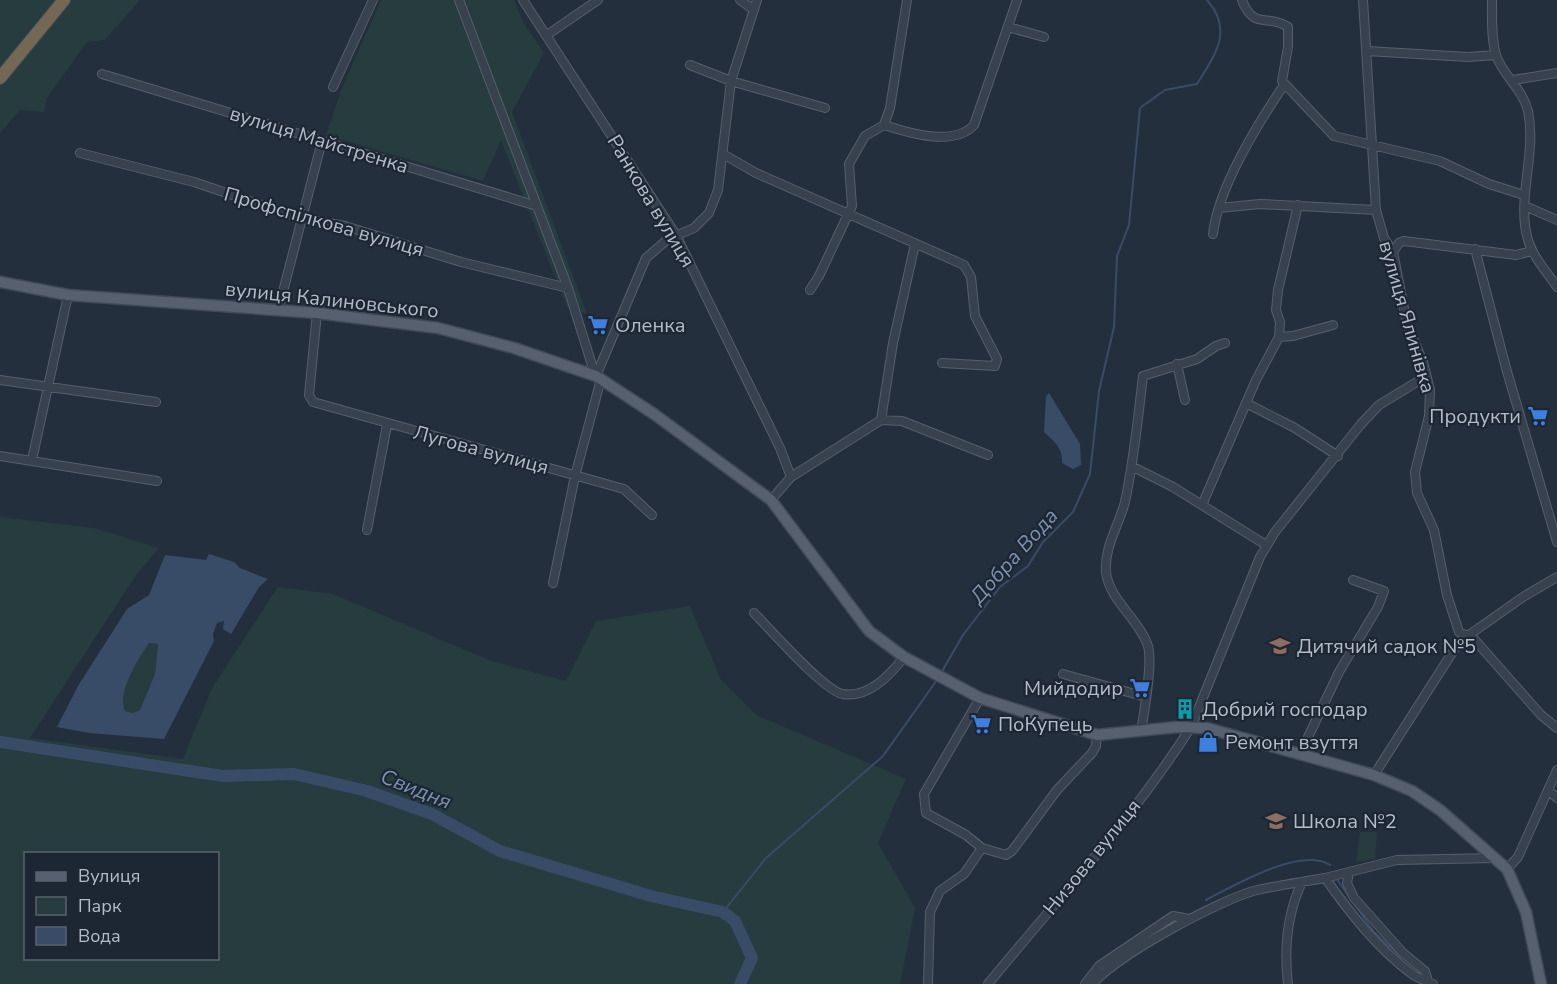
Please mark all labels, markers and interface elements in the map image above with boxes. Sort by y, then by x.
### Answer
street label: вулиця Майстренка [226,100,412,180]
street label: Ранкова вулиця [601,130,701,272]
street label: Профспілкова вулиця [221,180,427,264]
street label: вулиця Ялинівка [1372,238,1442,396]
street label: вулиця Калиновського [224,275,440,325]
place label: Оленка [615,312,686,339]
supermarket icon: Оленка [586,313,610,337]
place label: Продукти [1429,403,1521,430]
supermarket icon: Продукти [1526,404,1550,428]
street label: Лугова вулиця [410,419,552,481]
water label: Добра Вода [963,502,1064,610]
place label: Дитячий садок №5 [1297,633,1476,660]
school or university icon: Дитячий садок №5 [1268,634,1292,658]
place label: Мийдодир [1024,675,1123,702]
supermarket icon: Мийдодир [1128,676,1152,700]
place label: Добрий господар [1202,696,1368,723]
building icon: Добрий господар [1173,697,1197,721]
place label: ПоКупець [998,711,1093,738]
supermarket icon: ПоКупець [969,712,993,736]
place label: Ремонт взуття [1225,729,1359,756]
shop icon: Ремонт взуття [1196,730,1220,754]
water label: Свидня [376,762,456,816]
street label: Низова вулиця [1037,793,1147,921]
place label: Школа №2 [1293,808,1397,835]
school or university icon: Школа №2 [1264,809,1288,833]
legend [24,852,219,960]
text: Вулиця [78,864,140,888]
text: Парк [78,894,122,918]
text: Вода [78,924,121,948]

